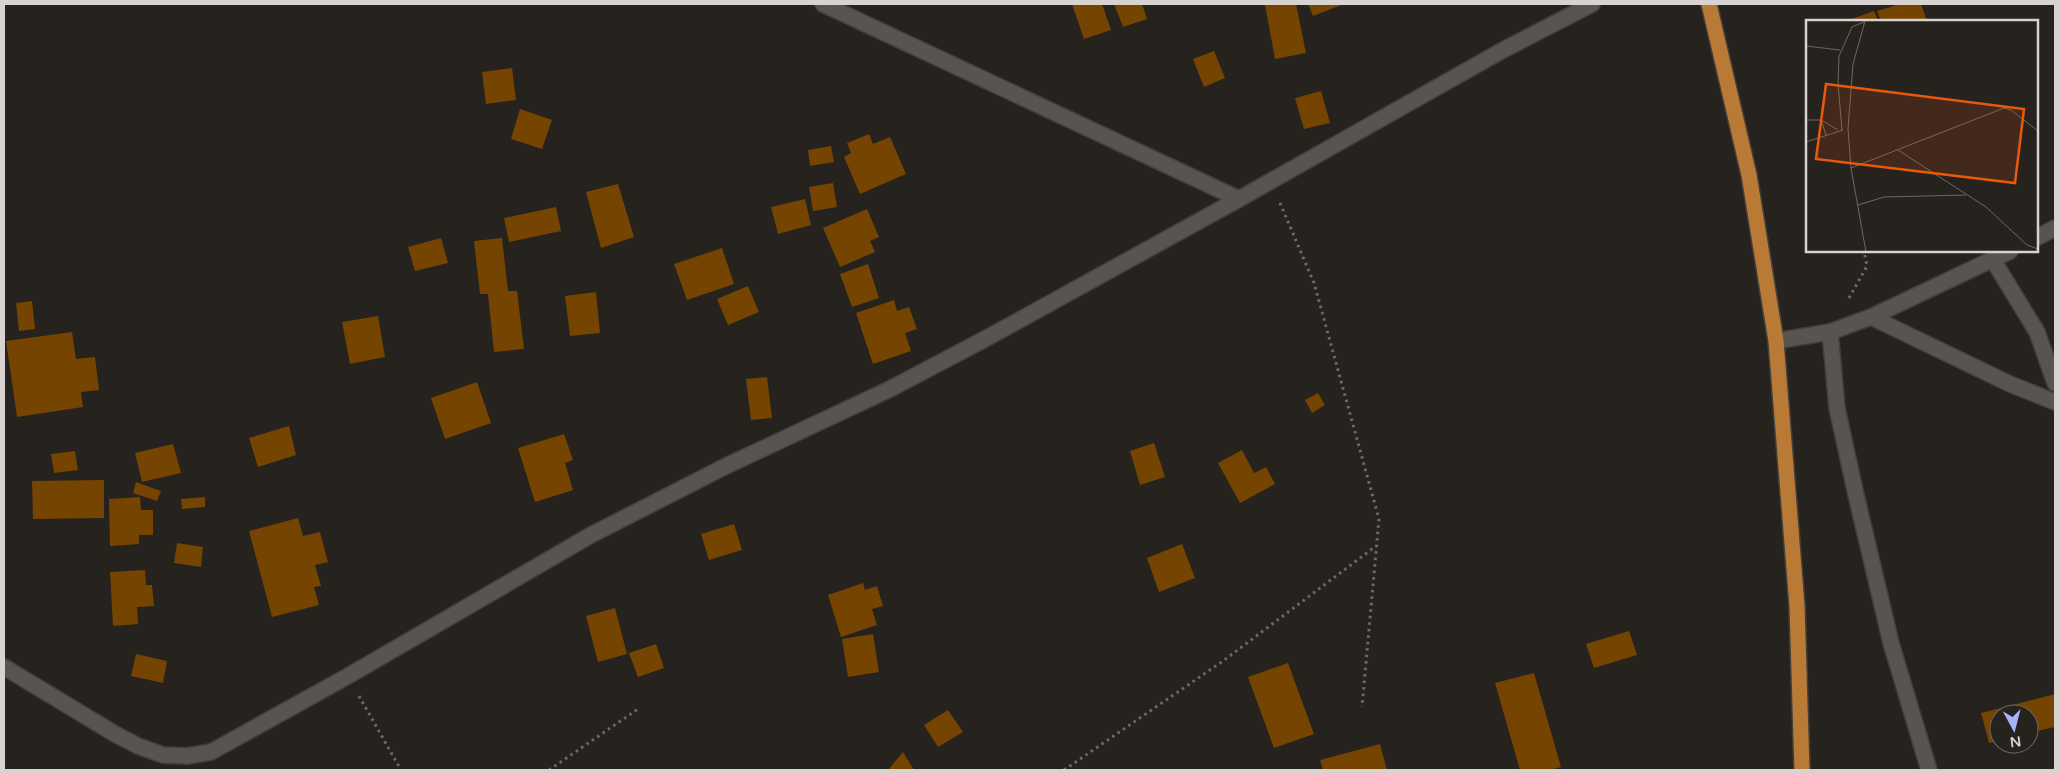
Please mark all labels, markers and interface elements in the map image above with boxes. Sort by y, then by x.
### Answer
inset map [1806,20,2039,252]
north arrow [1989,704,2039,754]
text: N [2009,732,2022,751]

